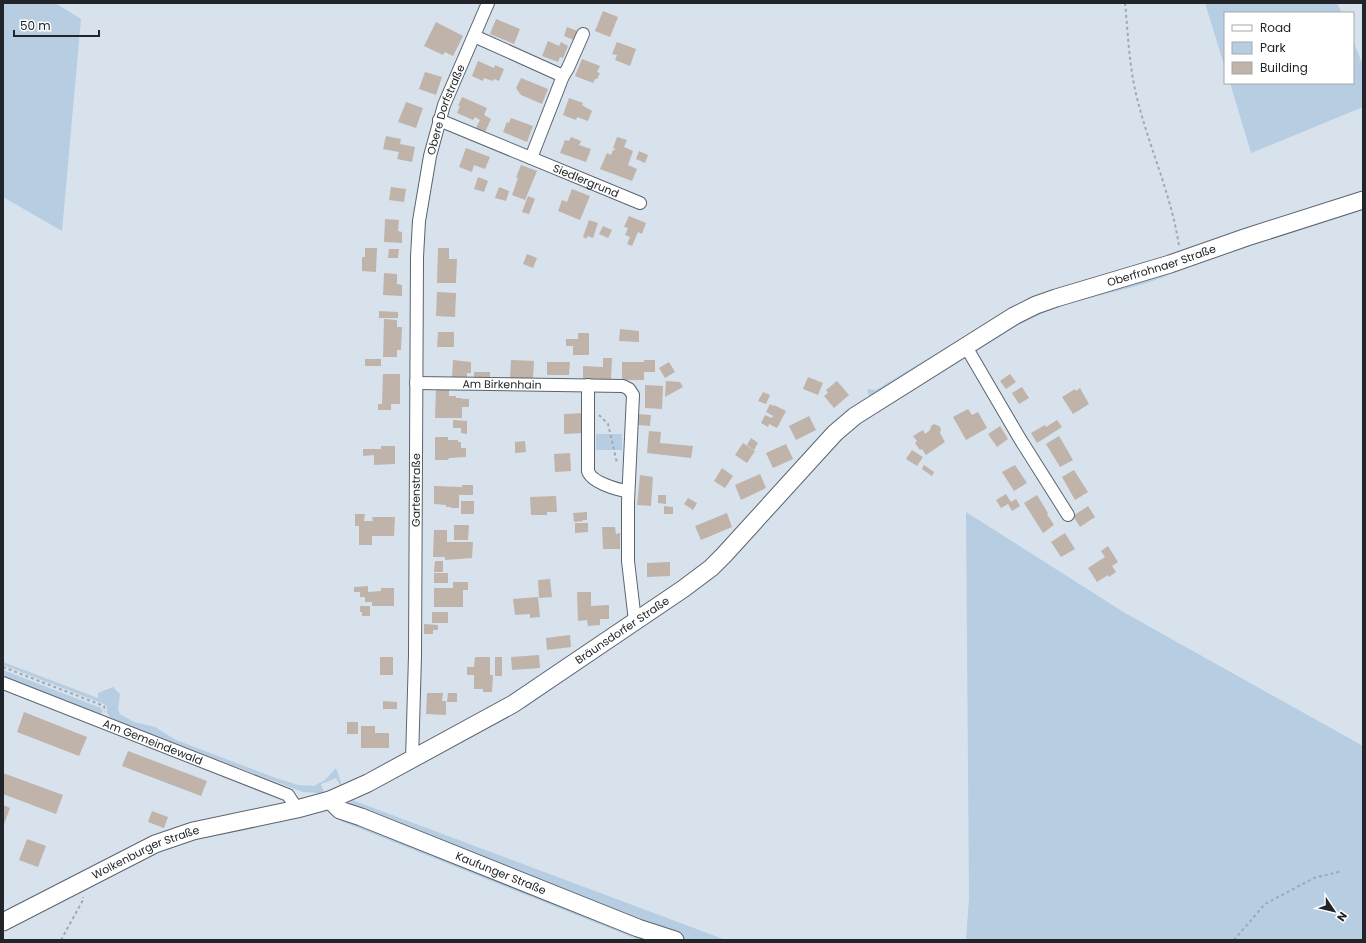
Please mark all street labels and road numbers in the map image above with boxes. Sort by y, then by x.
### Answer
street label: Obere Dorfstraße [423,62,469,157]
street label: Siedlergrund [550,160,621,201]
street label: Oberfrohnaer Straße [1105,240,1218,290]
street label: Am Birkenhain [462,376,542,393]
street label: Gartenstraße [408,453,424,527]
street label: Bräunsdorfer Straße [572,592,673,668]
street label: Am Gemeindewald [101,715,205,769]
street label: Wolkenburger Straße [89,822,201,883]
street label: Kaufunger Straße [453,848,549,898]

